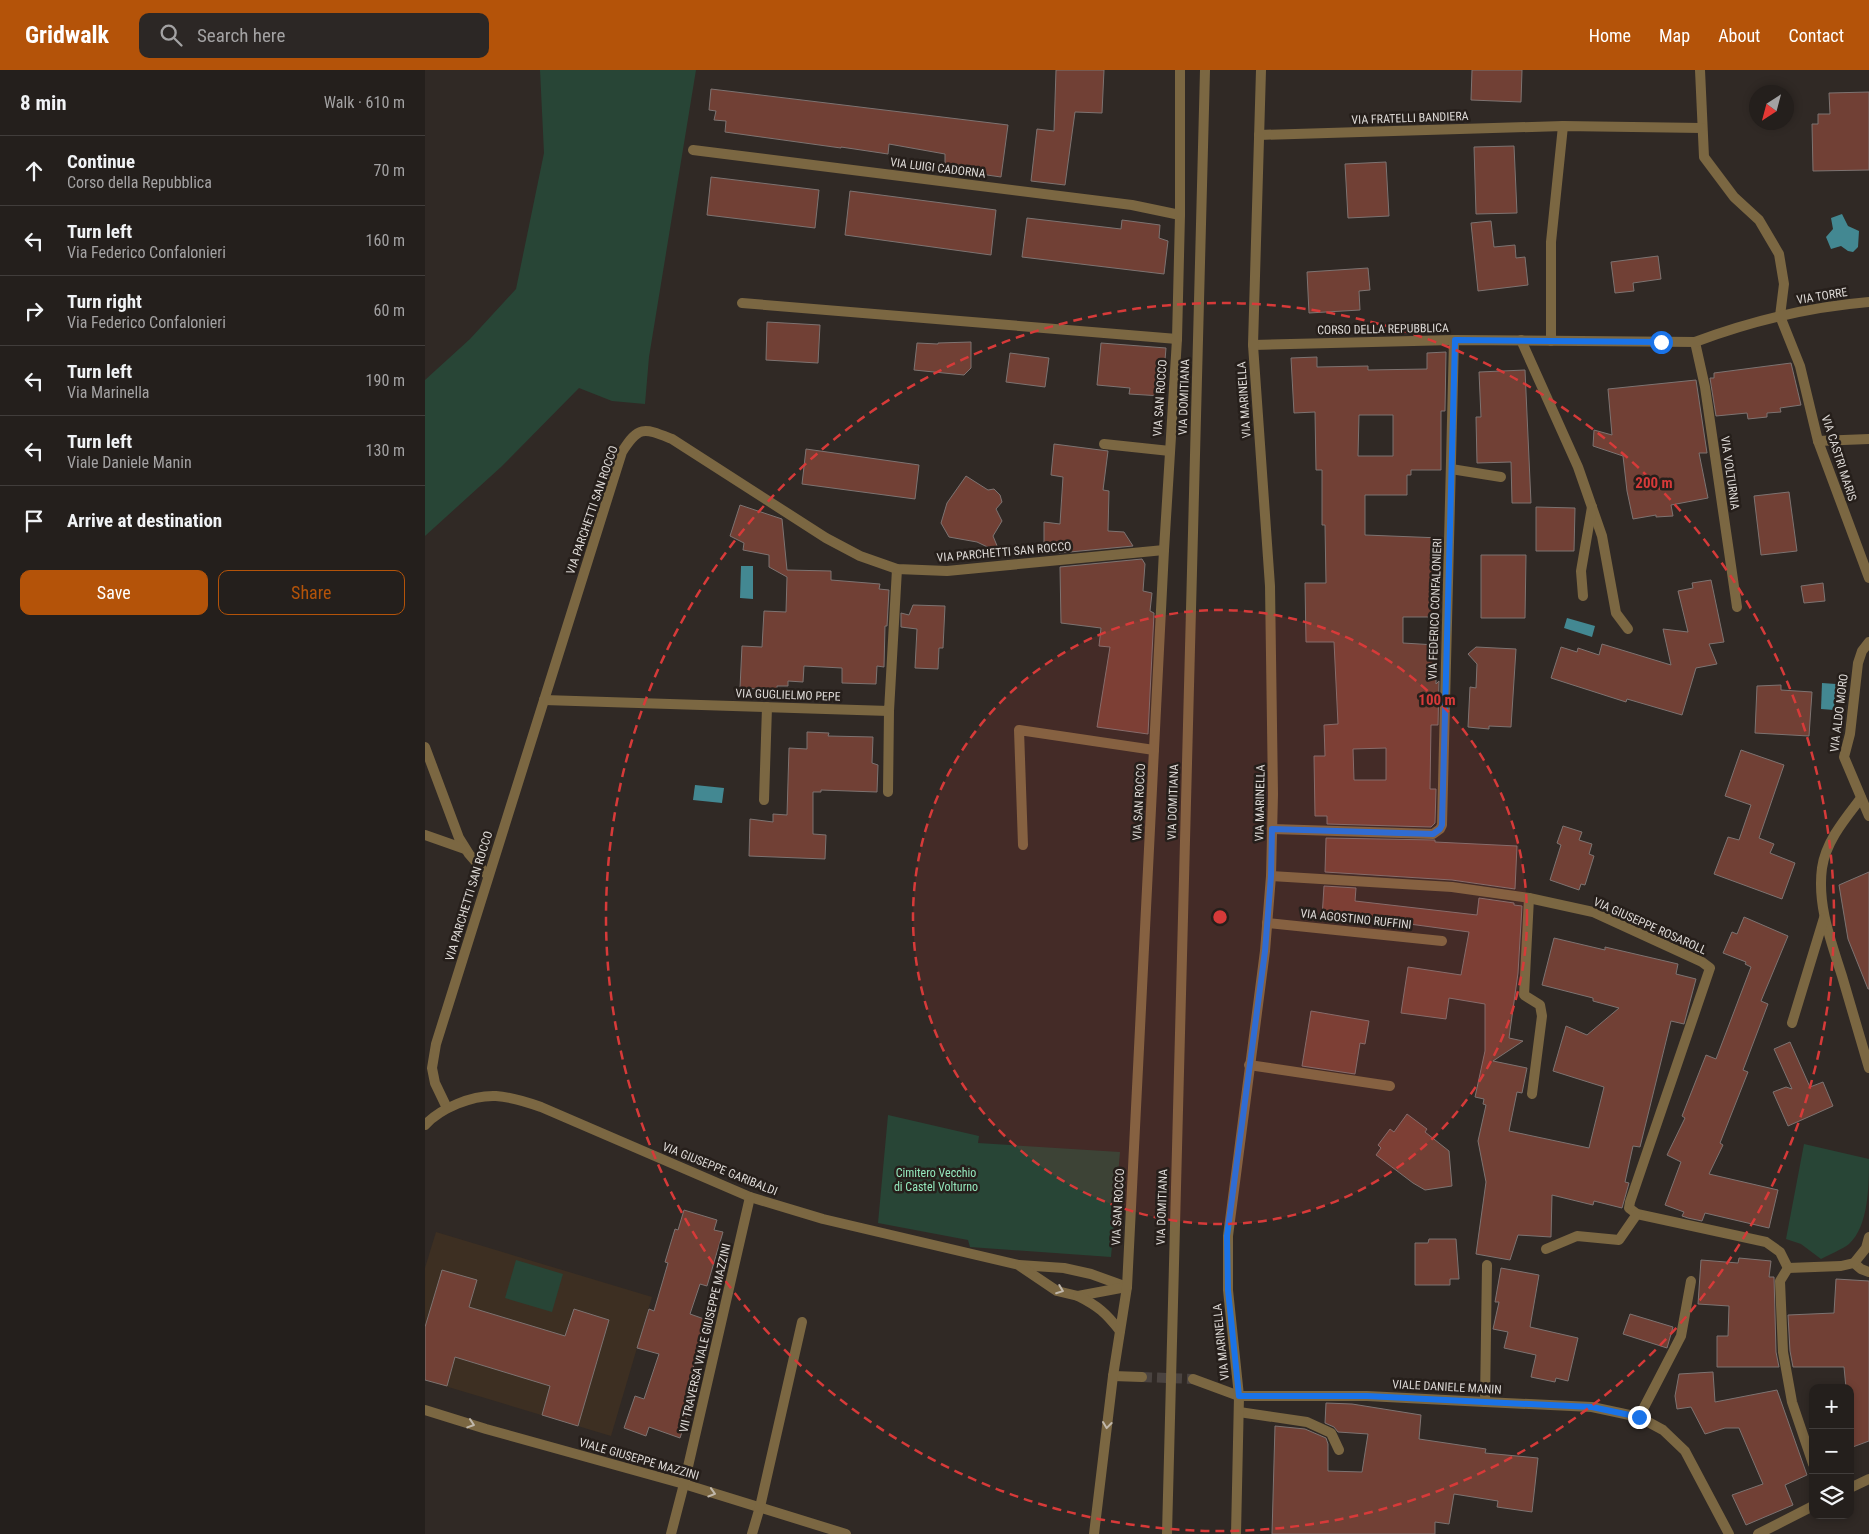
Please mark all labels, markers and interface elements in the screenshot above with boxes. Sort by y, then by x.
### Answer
search box [139,13,489,58]
text: Gridwalk [25,21,109,49]
icon: search [157,21,185,49]
text: Search here [197,24,285,47]
text: Home [1589,25,1631,46]
text: Map [1659,25,1690,46]
text: About [1718,25,1760,46]
text: Contact [1788,25,1844,46]
north arrow [1749,85,1794,130]
text: 8 min [20,91,67,115]
text: Walk · 610 m [324,93,405,112]
street label: VIA FRATELLI BANDIERA [1351,109,1469,127]
text: Continue [67,150,135,173]
street label: VIA LUIGI CADORNA [889,155,987,181]
icon: ahead [20,157,48,185]
text: 70 m [373,161,405,180]
text: Corso della Repubblica [67,173,212,192]
text: Turn left [67,220,132,243]
icon: left [20,227,48,255]
text: 160 m [366,231,405,250]
text: Via Federico Confalonieri [67,243,226,262]
street label: VIA TORRE [1796,285,1848,307]
text: Turn right [67,290,142,313]
icon: right [20,297,48,325]
text: 60 m [373,301,405,320]
text: Via Federico Confalonieri [67,313,226,332]
street label: CORSO DELLA REPUBBLICA [1317,321,1449,337]
route start [1650,331,1673,354]
street label: VIA SAN ROCCO [1150,359,1170,437]
street label: VIA DOMITIANA [1176,359,1192,435]
text: Turn left [67,360,132,383]
street label: VIA MARINELLA [1234,361,1254,439]
icon: left [20,367,48,395]
text: 190 m [366,371,405,390]
text: Via Marinella [67,383,150,402]
street label: VIA CASTRI MARIS [1819,413,1859,503]
text: Turn left [67,430,132,453]
street label: VIA VOLTURNIA [1718,435,1742,511]
icon: left [20,437,48,465]
text: 130 m [366,441,405,460]
street label: VIA PARCHETTI SAN ROCCO [563,444,621,576]
text: Viale Daniele Manin [67,453,192,472]
text: 200 m [1635,474,1673,492]
icon: arrive [20,507,48,535]
text: Arrive at destination [67,509,222,532]
street label: VIA FEDERICO CONFALONIERI [1426,538,1444,680]
street label: VIA PARCHETTI SAN ROCCO [936,539,1072,565]
button: Save [20,570,208,615]
button: Share [218,570,405,615]
street label: VIA ALDO MORO [1827,673,1851,753]
street label: VIA GUGLIELMO PEPE [735,686,841,704]
text: 100 m [1418,691,1456,709]
street label: VIA SAN ROCCO [1130,763,1148,841]
street label: VIA DOMITIANA [1165,764,1181,840]
street label: VIA MARINELLA [1252,764,1268,842]
street label: VIA PARCHETTI SAN ROCCO [443,829,495,963]
street label: VIA GIUSEPPE ROSAROLL [1591,895,1709,957]
street label: VIA AGOSTINO RUFFINI [1300,906,1412,932]
centre of rings [1211,908,1229,926]
street label: VIA GIUSEPPE GARIBALDI [660,1139,780,1199]
park label: Cimitero Vecchio di Castel Volturno [894,1166,978,1194]
street label: VIA SAN ROCCO [1109,1168,1127,1246]
street label: VIA DOMITIANA [1154,1169,1170,1245]
street label: VII TRAVERSA VIALE GIUSEPPE MAZZINI [676,1242,734,1434]
one-way arrow [1055,1284,1064,1294]
street label: VIA MARINELLA [1210,1303,1232,1381]
street label: VIALE DANIELE MANIN [1392,1377,1502,1397]
map controls [1809,1384,1854,1519]
button: + [1809,1384,1854,1429]
route end [1628,1406,1651,1429]
one-way arrow [467,1419,475,1429]
one-way arrow [1102,1421,1113,1429]
button: − [1809,1429,1854,1474]
street label: VIALE GIUSEPPE MAZZINI [577,1435,701,1483]
button: layers [1809,1474,1854,1519]
one-way arrow [707,1487,716,1497]

